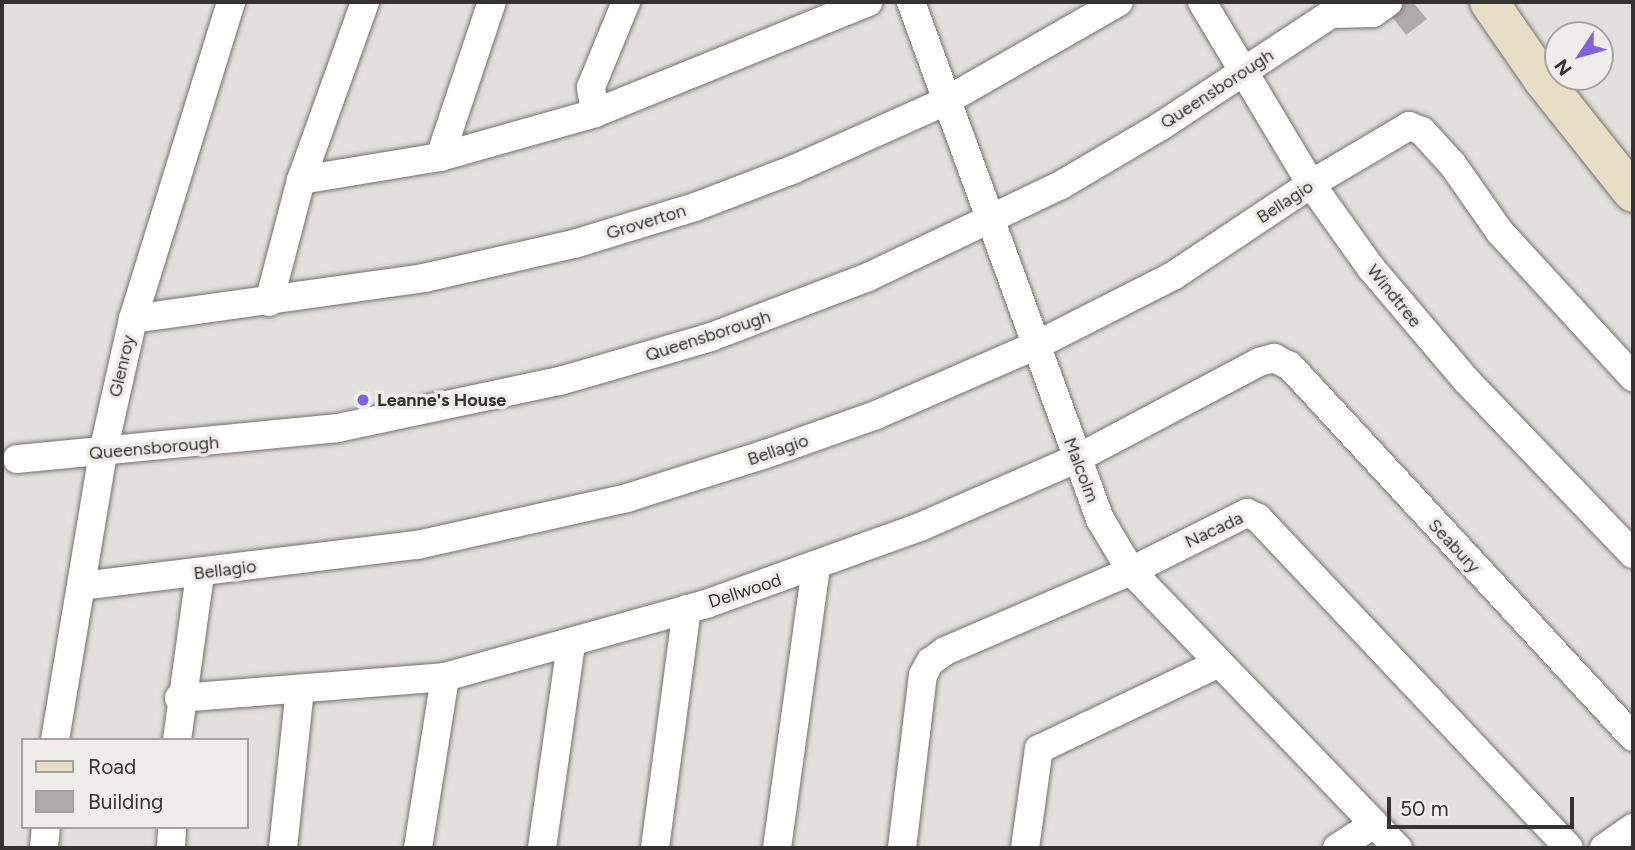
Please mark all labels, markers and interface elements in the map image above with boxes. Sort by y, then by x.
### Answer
north arrow [1544,21,1614,91]
street label: Queensborough [1156,44,1278,134]
text: N [1550,55,1577,80]
street label: Bellagio [1253,176,1317,228]
street label: Groverton [604,200,688,244]
street label: Windtree [1362,260,1426,332]
street label: Queensborough [643,306,773,366]
street label: Glenroy [104,333,140,399]
place label: Leanne's House [377,389,506,411]
marker: Leanne's House [355,392,371,408]
street label: Bellagio [745,430,811,470]
street label: Queensborough [88,432,220,464]
street label: Malcolm [1059,434,1103,506]
street label: Nacada [1181,507,1247,553]
street label: Seabury [1424,514,1484,578]
street label: Bellagio [192,555,258,585]
street label: Dellwood [706,569,784,613]
legend [21,738,248,829]
text: Road [88,754,136,779]
scale bar [1390,784,1577,828]
text: Building [88,789,163,814]
text: 50 m [1400,796,1449,821]

